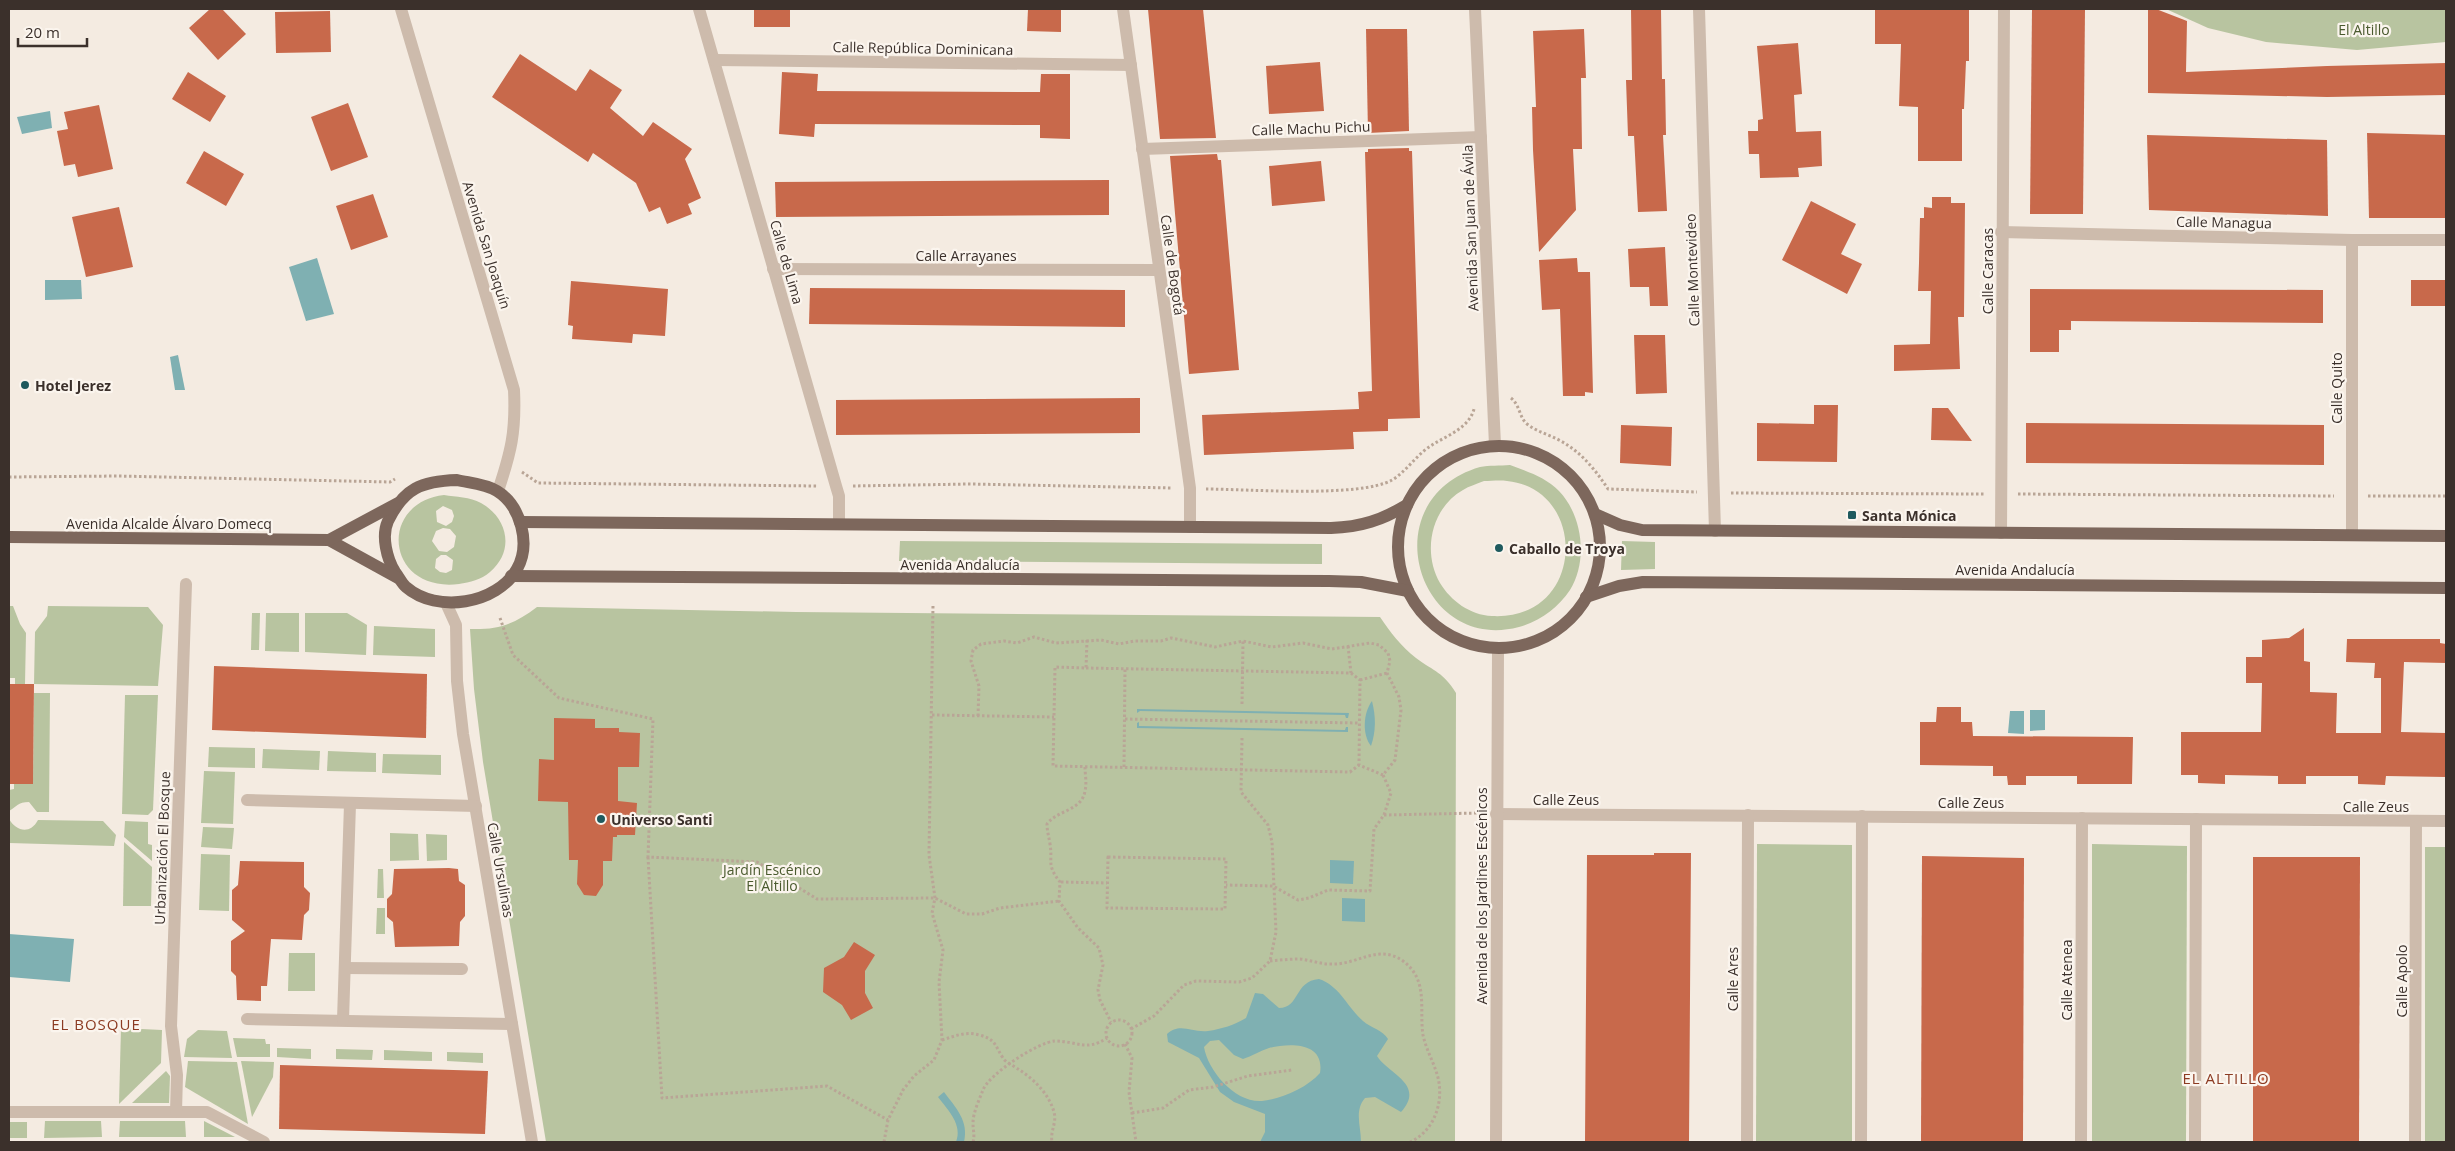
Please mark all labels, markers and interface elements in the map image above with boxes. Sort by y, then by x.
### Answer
scale bar [18,15,86,47]
park label: El Altillo [2338,20,2390,39]
text: 20 m [25,22,60,42]
street label: Calle República Dominicana [833,37,1013,59]
street label: Calle Machu Pichu [1251,116,1371,140]
street label: Avenida San Juan de Ávila [1458,144,1482,312]
street label: Avenida San Joaquín [459,179,515,311]
street label: Calle Managua [2176,212,2272,232]
street label: Calle de Bogotá [1157,213,1189,317]
street label: Calle Montevideo [1681,213,1703,327]
street label: Calle de Lima [766,218,808,306]
street label: Calle Caracas [1978,227,1997,314]
street label: Calle Arrayanes [915,246,1017,265]
street label: Calle Quito [2327,352,2346,424]
place label: Hotel Jerez [35,376,111,395]
marker: Hotel Jerez [19,379,31,391]
place label: Santa Mónica [1862,506,1957,525]
marker: Santa Mónica [1846,509,1858,521]
street label: Avenida Alcalde Álvaro Domecq [66,514,272,533]
place label: Caballo de Troya [1509,539,1625,558]
marker: Caballo de Troya [1493,542,1505,554]
street label: Avenida Andalucía [900,555,1020,574]
street label: Avenida Andalucía [1955,560,2075,579]
street label: Urbanización El Bosque [150,771,174,925]
street label: Avenida de los Jardines Escénicos [1472,787,1491,1005]
street label: Calle Zeus [1533,790,1599,809]
street label: Calle Zeus [1938,793,2004,812]
street label: Calle Zeus [2343,797,2409,816]
place label: Universo Santi [611,810,713,829]
marker: Universo Santi [595,813,607,825]
street label: Calle Ursulinas [483,821,519,919]
park label: Jardín Escénico El Altillo [721,860,821,895]
street label: Calle Atenea [2057,939,2076,1021]
street label: Calle Apolo [2392,945,2411,1017]
street label: Calle Ares [1723,947,1742,1011]
district label: EL BOSQUE [51,1014,141,1034]
district label: EL ALTILLO [2182,1068,2270,1088]

